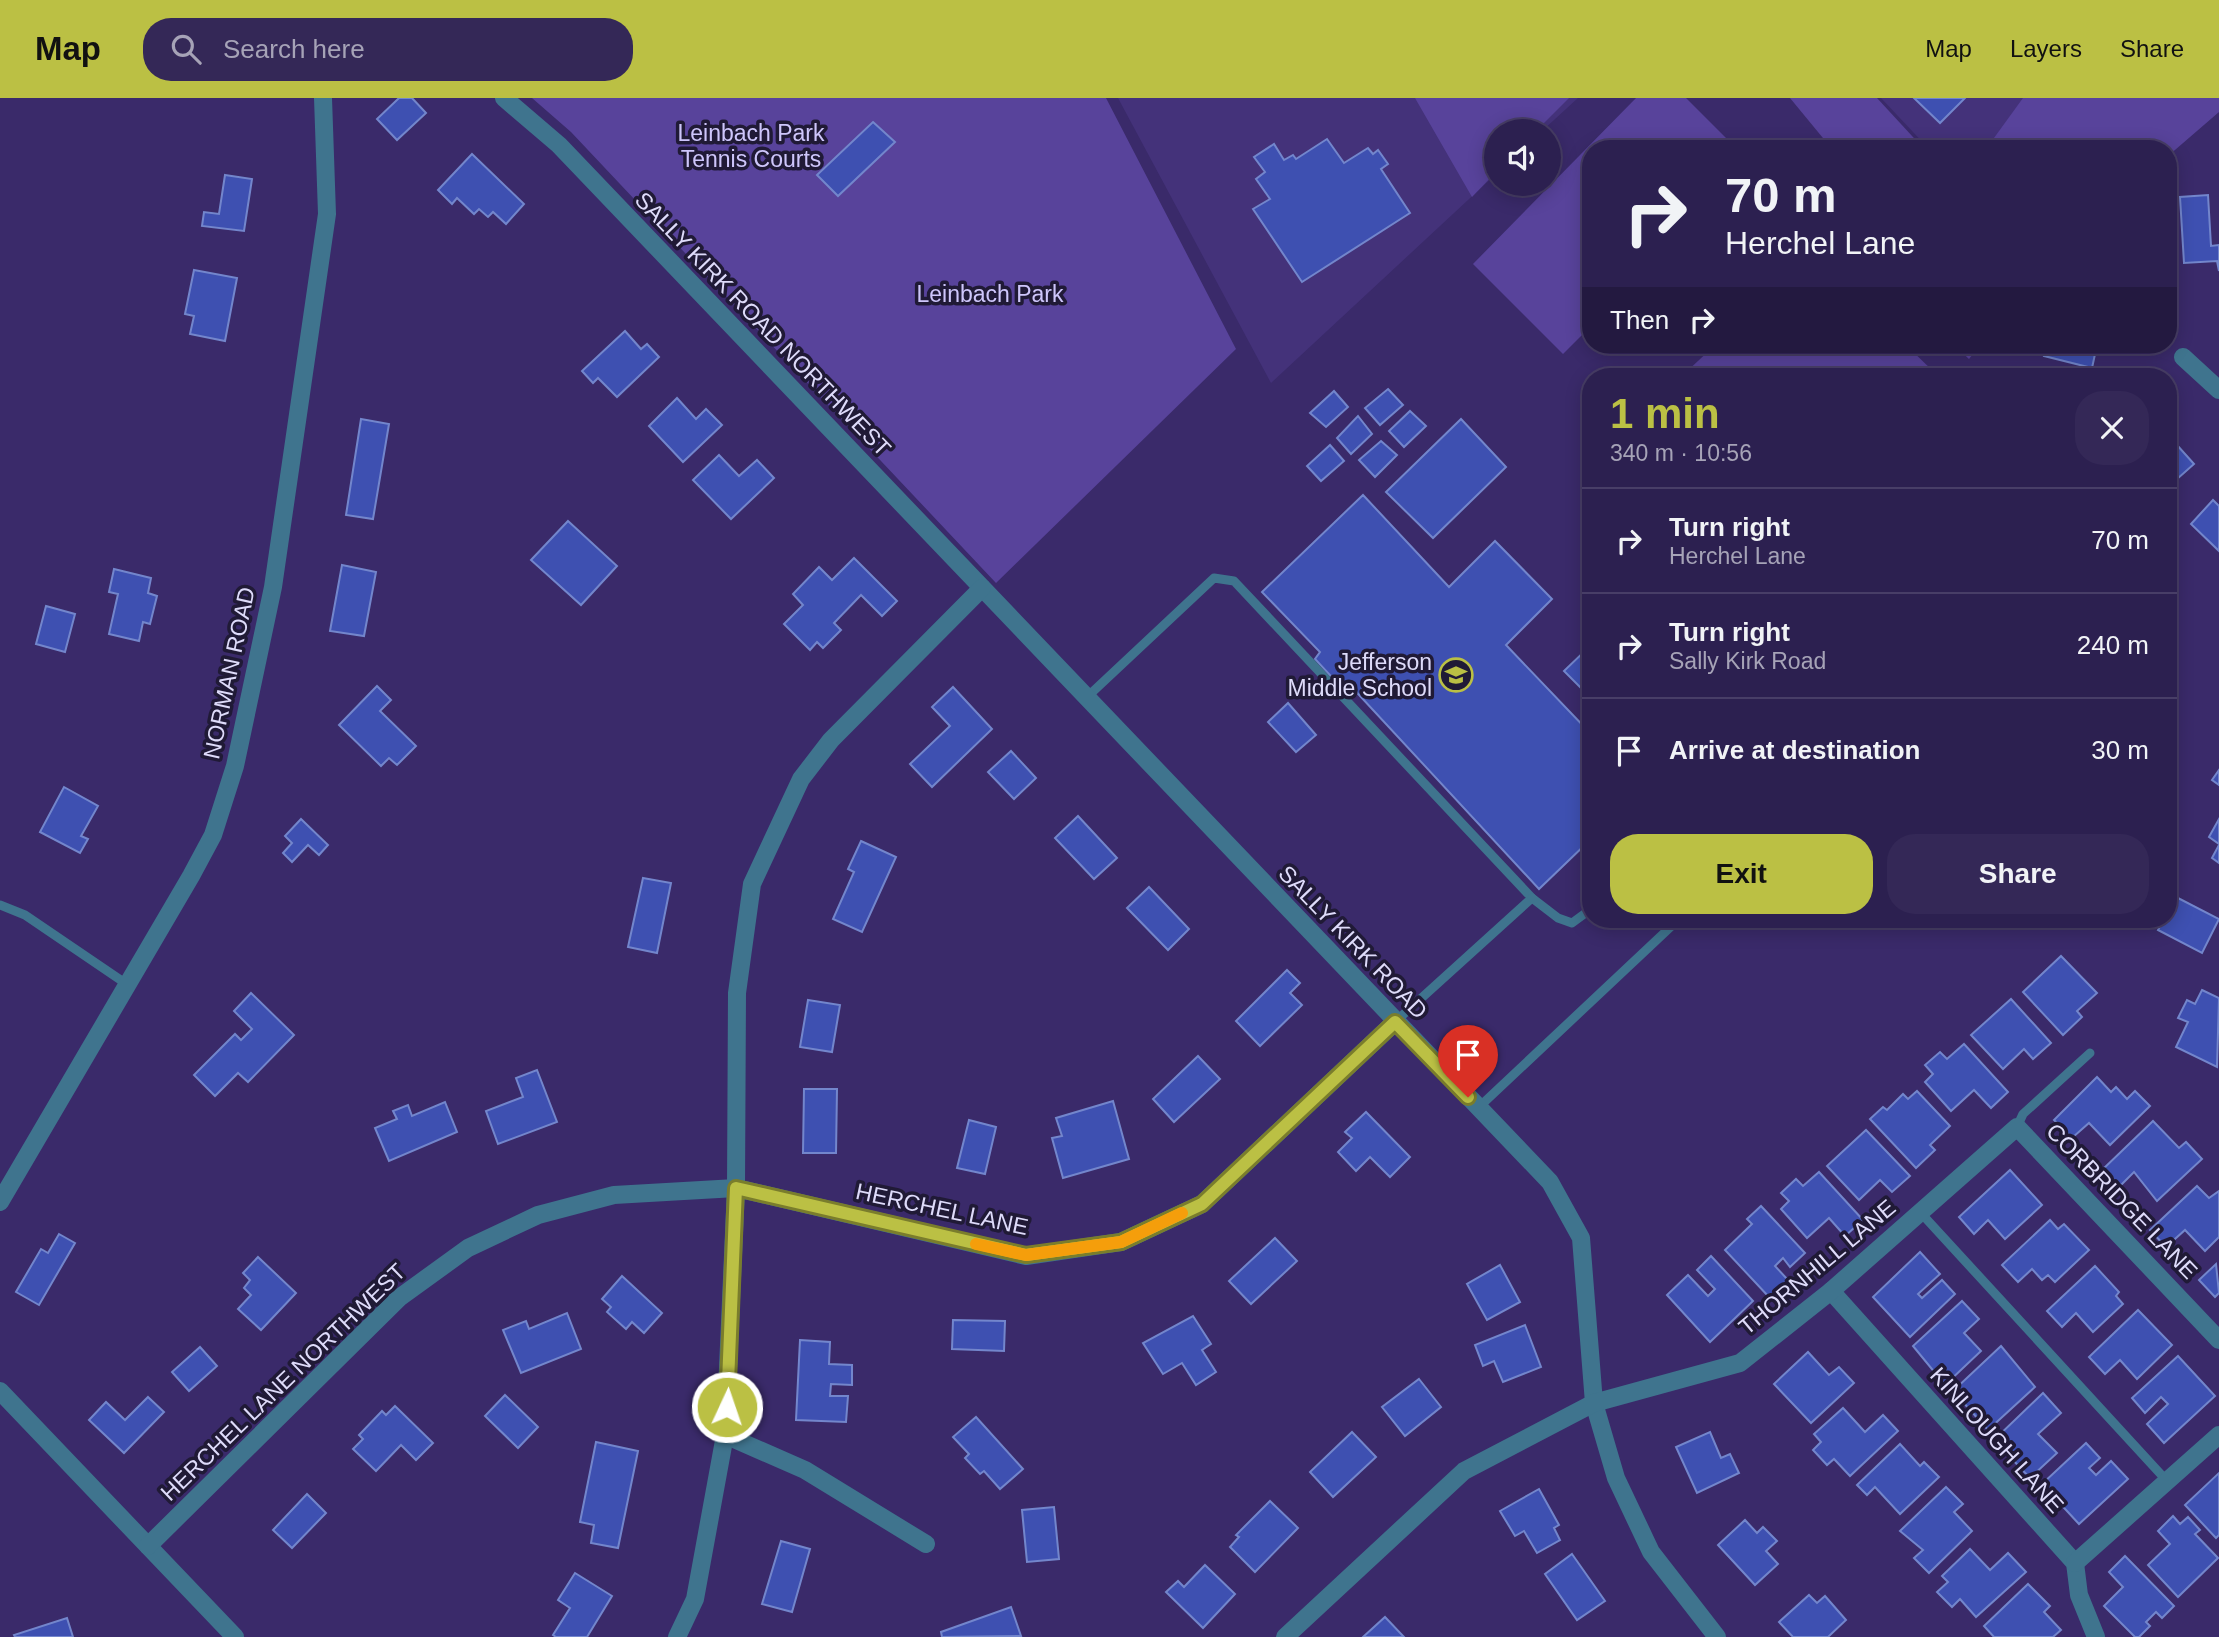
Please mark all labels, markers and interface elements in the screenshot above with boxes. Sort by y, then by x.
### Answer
search box [143,18,633,81]
text: Map [35,30,101,67]
icon: search [167,30,205,68]
text: Search here [223,34,365,64]
text: Map [1925,35,1972,62]
text: Layers [2010,35,2082,62]
text: Share [2120,35,2184,62]
map controls [1484,119,1561,196]
button: sound [1484,119,1561,196]
park label: Leinbach Park Tennis Courts [677,120,825,172]
icon: right [1610,168,1701,259]
text: 70 m [1725,168,1837,222]
street label: SALLY KIRK ROAD NORTHWEST [630,187,896,461]
text: Herchel Lane [1725,225,1915,261]
park label: Leinbach Park [916,281,1064,307]
icon: right [1683,301,1721,339]
text: Then [1610,305,1669,335]
text: 1 min [1610,390,1720,437]
button: close [2075,391,2149,465]
text: 340 m · 10:56 [1610,440,1752,466]
text: Turn right [1669,512,1790,542]
icon: right [1610,522,1648,560]
text: 70 m [2091,525,2149,555]
text: Herchel Lane [1669,543,1806,569]
street label: NORMAN ROAD [198,585,260,761]
text: Turn right [1669,617,1790,647]
icon: right [1610,627,1648,665]
text: 240 m [2077,630,2149,660]
text: Sally Kirk Road [1669,648,1826,674]
place label: Jefferson Middle School [1288,649,1432,701]
school or university icon: Jefferson Middle School [1437,656,1475,694]
icon: arrive [1610,732,1648,770]
text: Arrive at destination [1669,735,1920,765]
text: 30 m [2091,735,2149,765]
button: Exit [1610,834,1873,914]
button: Share [1887,834,2149,914]
street label: SALLY KIRK ROAD [1273,860,1433,1024]
pin [1438,1025,1498,1097]
icon: arrive [1449,1036,1487,1074]
street label: CORBRIDGE LANE [2041,1118,2203,1284]
street label: HERCHEL LANE [853,1178,1031,1240]
street label: THORNHILL LANE [1734,1194,1900,1340]
street label: HERCHEL LANE NORTHWEST [155,1258,411,1506]
street label: KINLOUGH LANE [1925,1362,2069,1518]
position arrow [690,1370,764,1444]

